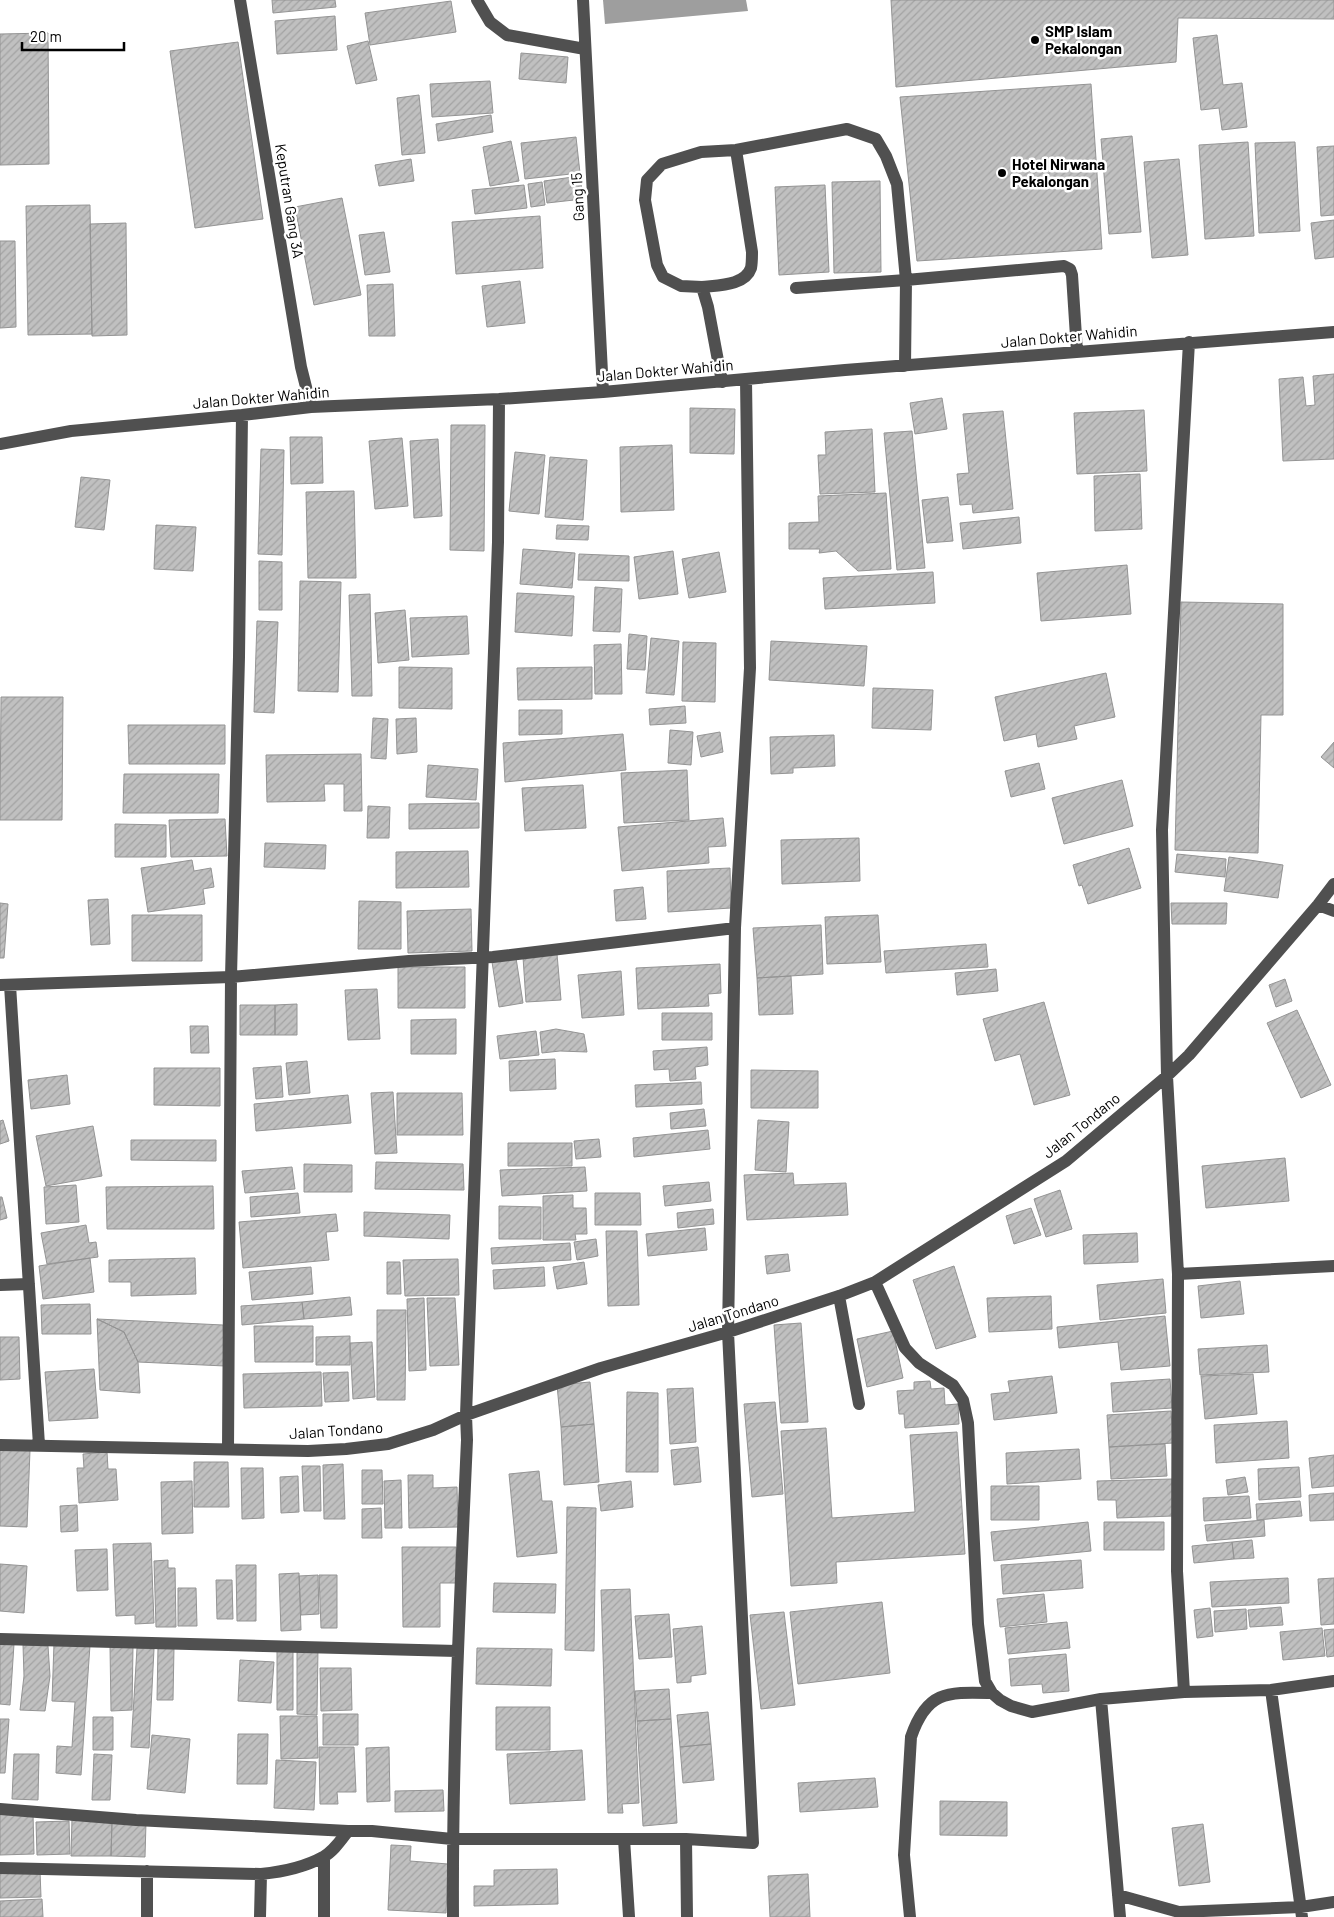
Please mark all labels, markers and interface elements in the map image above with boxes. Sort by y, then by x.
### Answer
scale bar [22,20,125,52]
place label: SMP Islam Pekalongan [1045,22,1122,57]
text: 20 m [30,27,62,45]
marker: SMP Islam Pekalongan [1029,34,1041,46]
street label: Keputran Gang 3A [272,143,308,259]
place label: Hotel Nirwana Pekalongan [1012,155,1105,190]
marker: Hotel Nirwana Pekalongan [996,167,1008,179]
street label: Gang 15 [567,172,587,222]
street label: Jalan Dokter Wahidin [1000,321,1138,351]
street label: Jalan Dokter Wahidin [596,355,734,385]
street label: Jalan Dokter Wahidin [192,382,330,412]
street label: Jalan Tondano [1039,1088,1123,1162]
street label: Jalan Tondano [685,1291,781,1335]
street label: Jalan Tondano [288,1418,384,1442]

